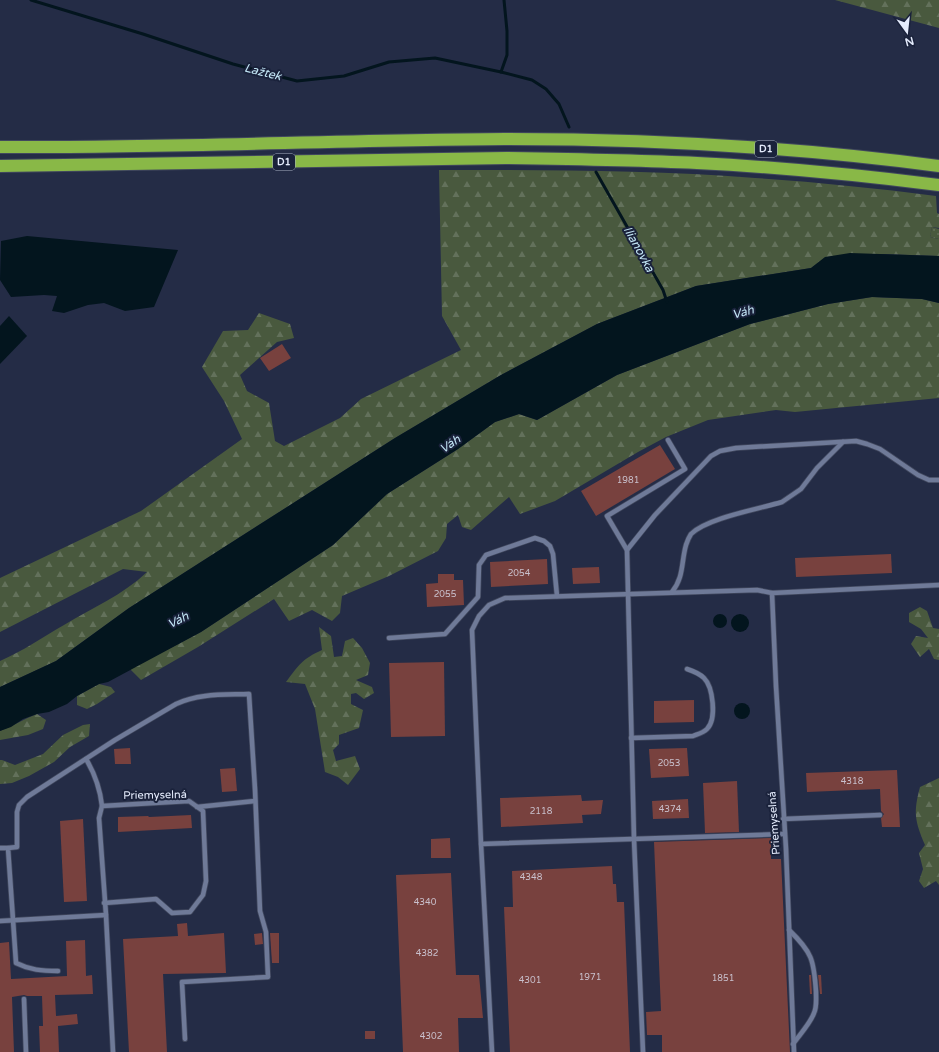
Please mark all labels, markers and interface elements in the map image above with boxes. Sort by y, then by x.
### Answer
north arrow [887,12,927,52]
text: N [904,34,915,49]
water label: Lažtek [243,61,284,84]
road number: D1 [755,141,777,157]
road number: D1 [273,154,295,170]
water label: Ilianovka [621,224,657,275]
water label: Váh [731,302,756,322]
water label: Váh [437,432,463,456]
house number: 1981 [617,475,639,486]
house number: 2054 [508,568,531,579]
house number: 2055 [434,589,457,600]
water label: Váh [165,609,191,631]
house number: 2053 [658,758,680,769]
house number: 4318 [841,776,864,787]
street label: Priemyselná [123,788,187,802]
street label: Priemyselná [765,791,783,855]
house number: 4374 [659,804,682,815]
house number: 2118 [530,806,553,817]
house number: 4348 [520,872,543,883]
house number: 4340 [414,897,437,908]
house number: 4382 [416,948,438,959]
house number: 1971 [579,972,601,983]
house number: 1851 [712,973,734,984]
house number: 4301 [519,975,541,986]
house number: 4302 [420,1031,442,1042]

